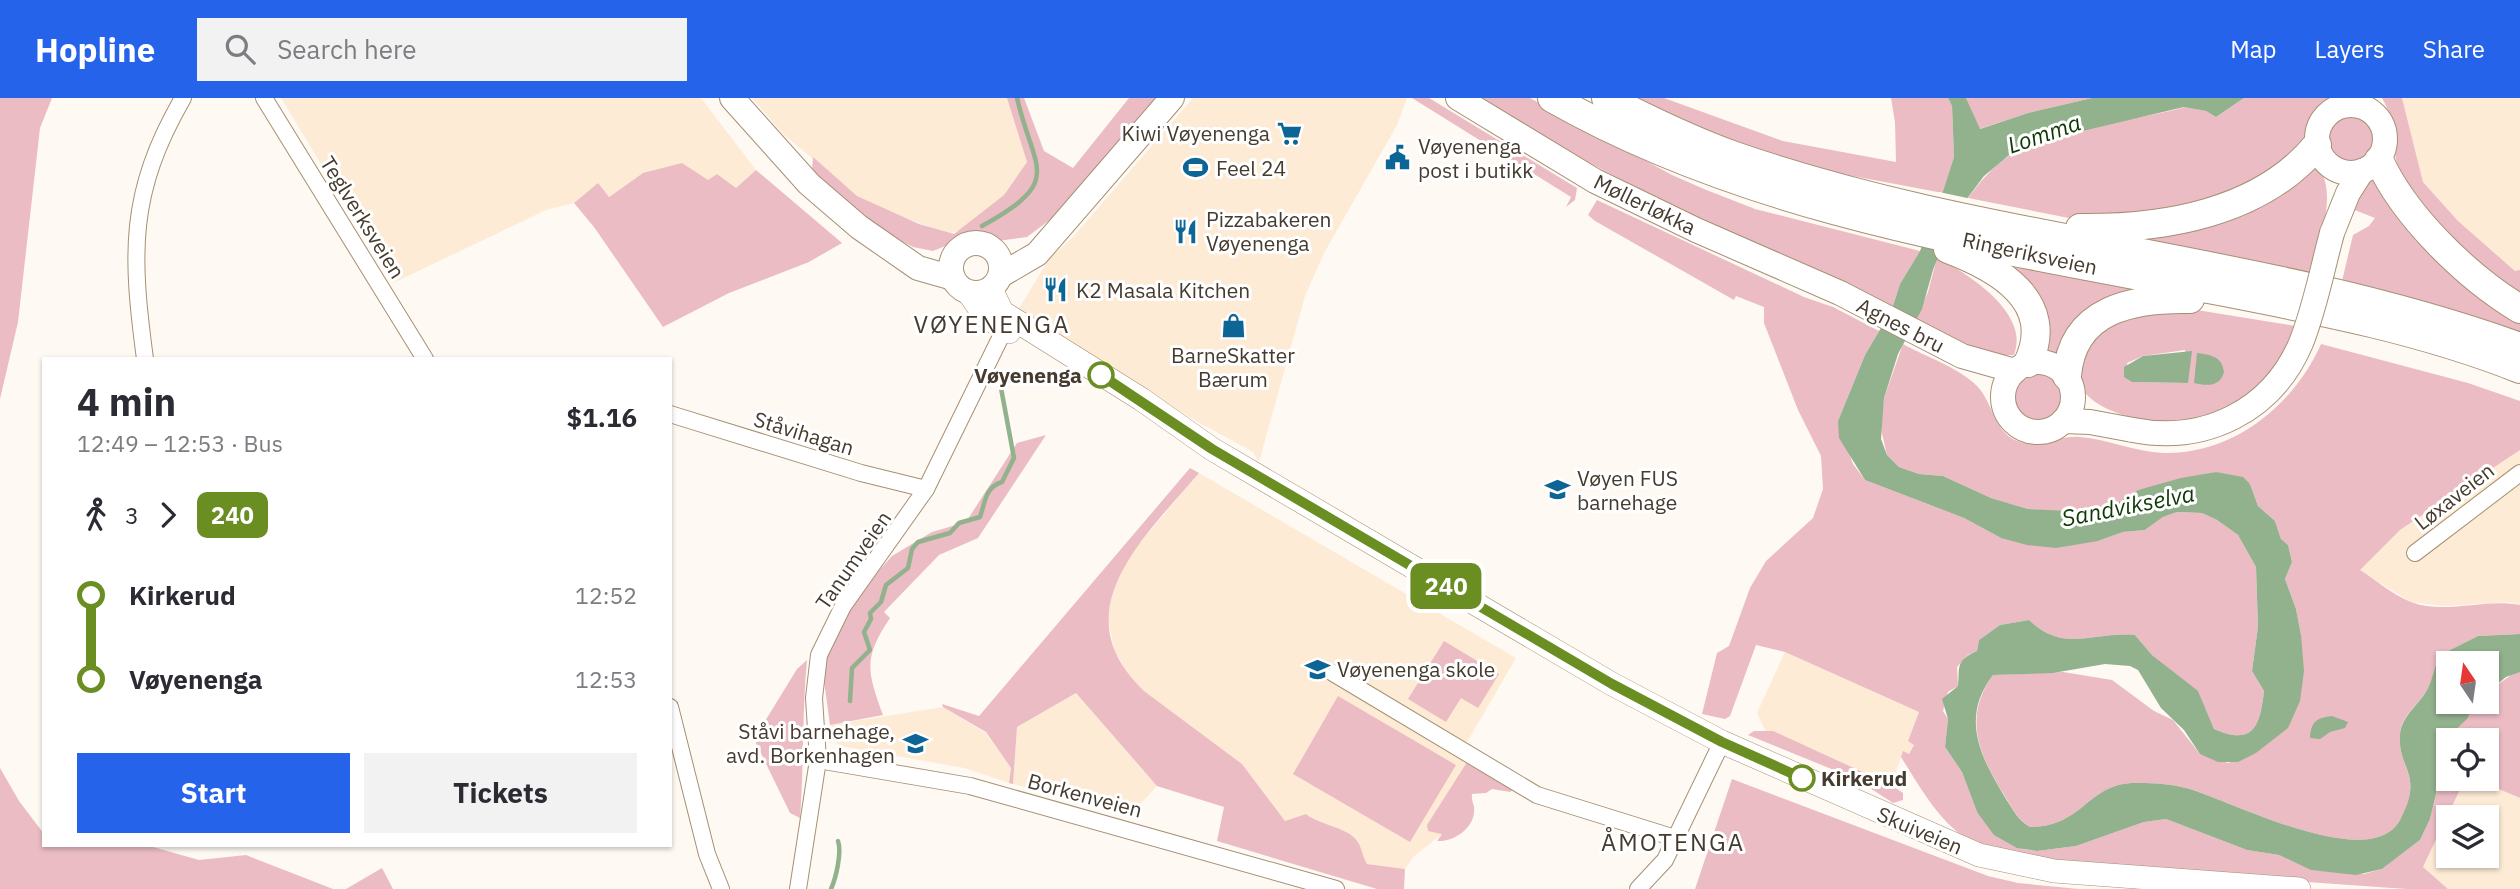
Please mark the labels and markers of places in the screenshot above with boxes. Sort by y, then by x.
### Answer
place label: Kiwi Vøyenenga [1122,119,1270,147]
supermarket icon: Kiwi Vøyenenga [1276,119,1304,147]
place label: Vøyenenga post i butikk [1418,132,1533,184]
public building icon: Vøyenenga post i butikk [1384,144,1412,172]
sports icon: Feel 24 [1182,154,1210,182]
place label: Feel 24 [1216,154,1286,182]
place label: Pizzabakeren Vøyenenga [1206,205,1331,257]
restaurant icon: Pizzabakeren Vøyenenga [1172,217,1200,245]
restaurant icon: K2 Masala Kitchen [1042,276,1070,304]
place label: K2 Masala Kitchen [1076,276,1250,304]
shop icon: BarneSkatter Bærum [1219,312,1247,340]
place label: BarneSkatter Bærum [1171,341,1295,393]
place label: Vøyenenga [974,361,1082,389]
marker: Vøyenenga [1088,362,1114,388]
place label: Vøyen FUS barnehage [1577,464,1678,516]
school or university icon: Vøyen FUS barnehage [1543,476,1571,504]
school or university icon: Vøyenenga skole [1303,655,1331,683]
place label: Vøyenenga skole [1337,655,1495,683]
place label: Ståvi barnehage, avd. Borkenhagen [726,717,895,769]
school or university icon: Ståvi barnehage, avd. Borkenhagen [901,729,929,757]
place label: Kirkerud [1821,764,1907,792]
marker: Kirkerud [1789,765,1815,791]

